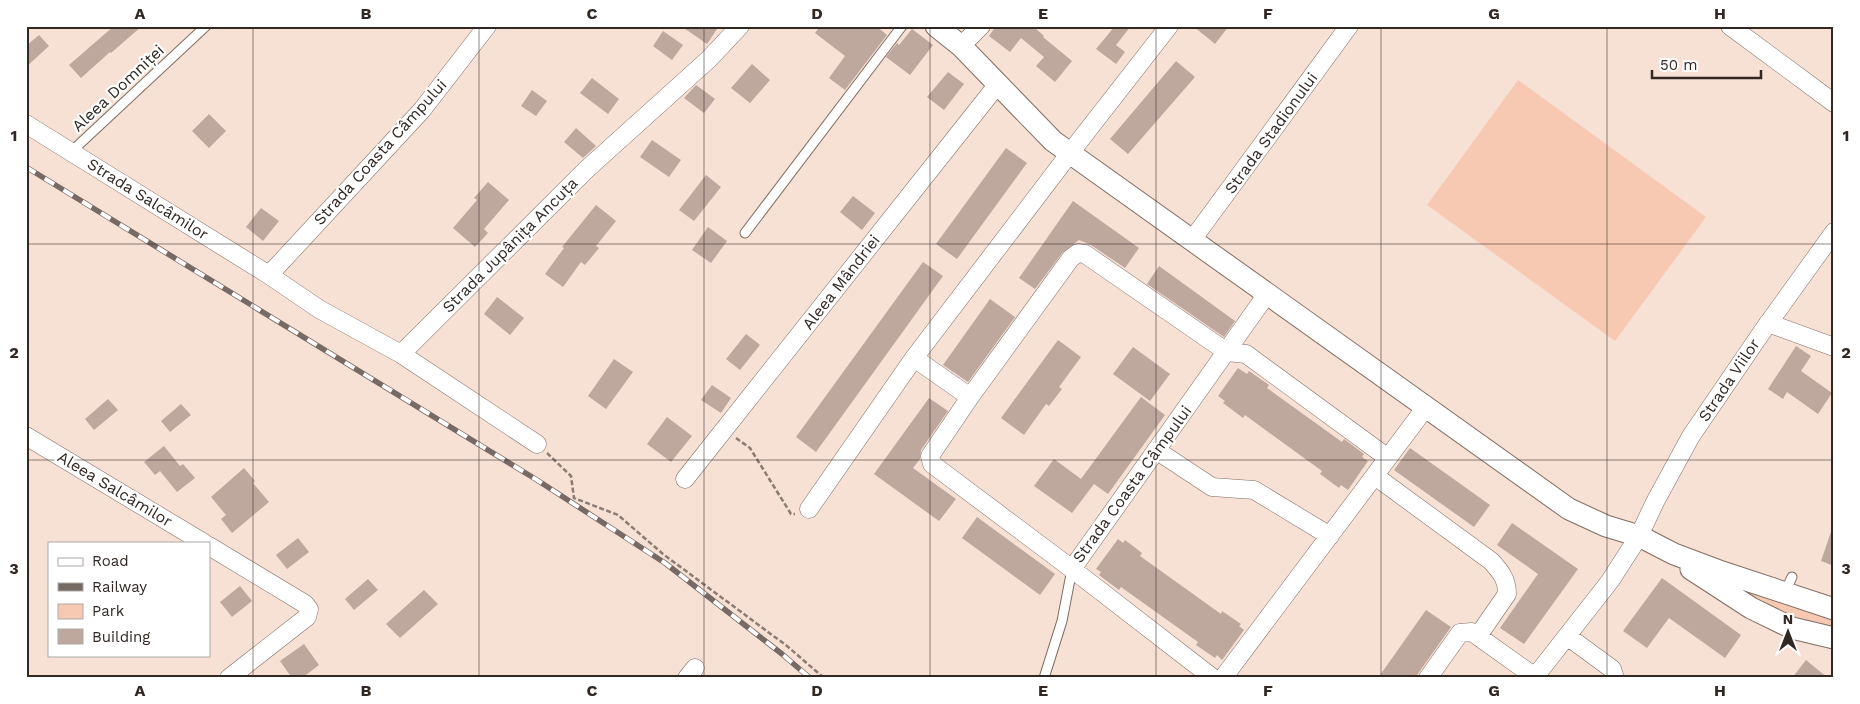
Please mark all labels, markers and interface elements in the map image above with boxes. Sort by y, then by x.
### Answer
text: A [135,4,146,23]
text: B [361,4,372,23]
text: C [587,4,598,23]
text: D [811,4,823,23]
text: E [1038,4,1048,23]
text: F [1263,4,1273,23]
text: G [1488,4,1500,23]
text: H [1714,4,1726,23]
street label: Aleea Domniței [68,41,168,135]
scale bar [1652,48,1761,80]
text: 50 m [1660,56,1697,74]
street label: Strada Stadionului [1221,69,1321,197]
street label: Strada Coasta Câmpului [309,75,451,229]
text: 1 [11,126,17,145]
text: 1 [1843,126,1849,145]
street label: Strada Salcâmilor [84,154,212,244]
street label: Strada Jupânița Ancuța [438,173,582,317]
street label: Aleea Mândriei [798,231,884,333]
street label: Strada Viilor [1694,335,1764,425]
text: 2 [9,343,19,362]
text: 2 [1841,343,1851,362]
street label: Strada Coasta Câmpului [1069,402,1195,566]
street label: Aleea Salcâmilor [54,447,176,531]
legend [48,542,210,656]
text: Road [92,552,129,570]
text: 3 [9,559,19,578]
text: 3 [1841,559,1851,578]
text: Railway [92,578,147,596]
text: Park [92,602,125,620]
north arrow [1762,606,1812,656]
text: N [1783,611,1793,627]
text: Building [92,628,150,646]
text: A [135,681,146,700]
text: B [361,681,372,700]
text: C [587,681,598,700]
text: D [811,681,823,700]
text: E [1038,681,1048,700]
text: F [1263,681,1273,700]
text: G [1488,681,1500,700]
text: H [1714,681,1726,700]

